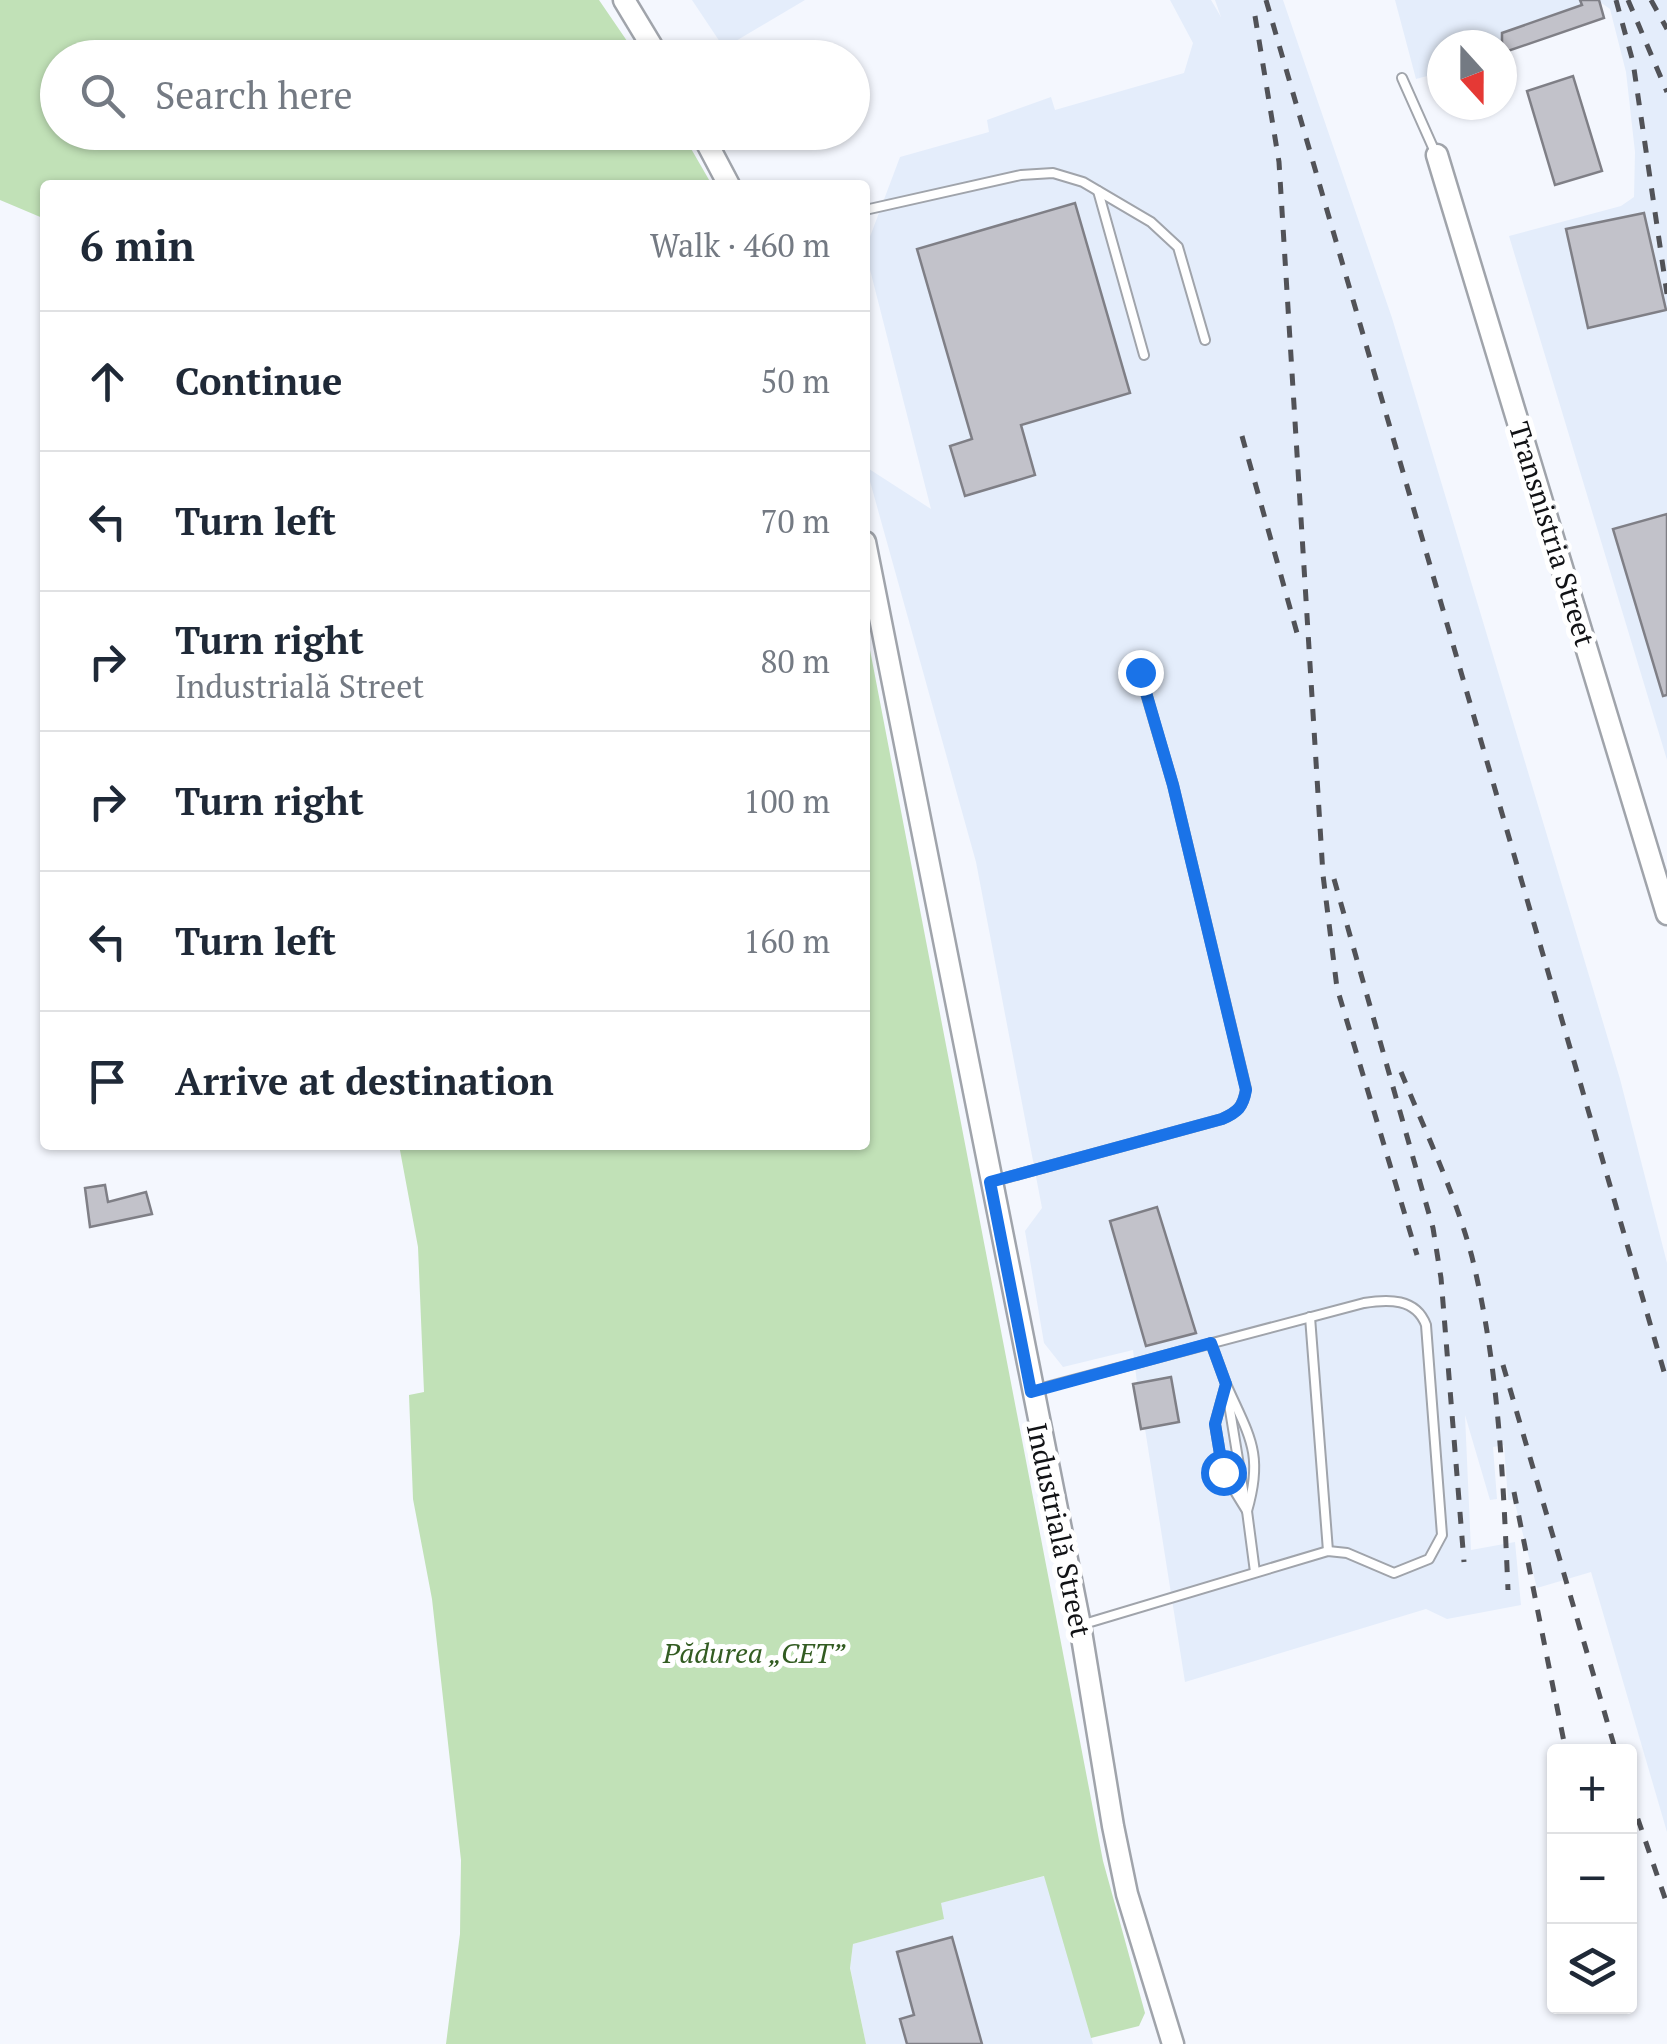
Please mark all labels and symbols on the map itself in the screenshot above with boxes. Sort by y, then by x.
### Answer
north arrow [1427,30,1517,120]
street label: Transnistria Street [1501,417,1604,651]
route end [1118,650,1164,696]
street label: Industrială Street [1019,1419,1100,1641]
route start [1201,1450,1247,1496]
park label: Pădurea „CET” [662,1634,846,1671]

